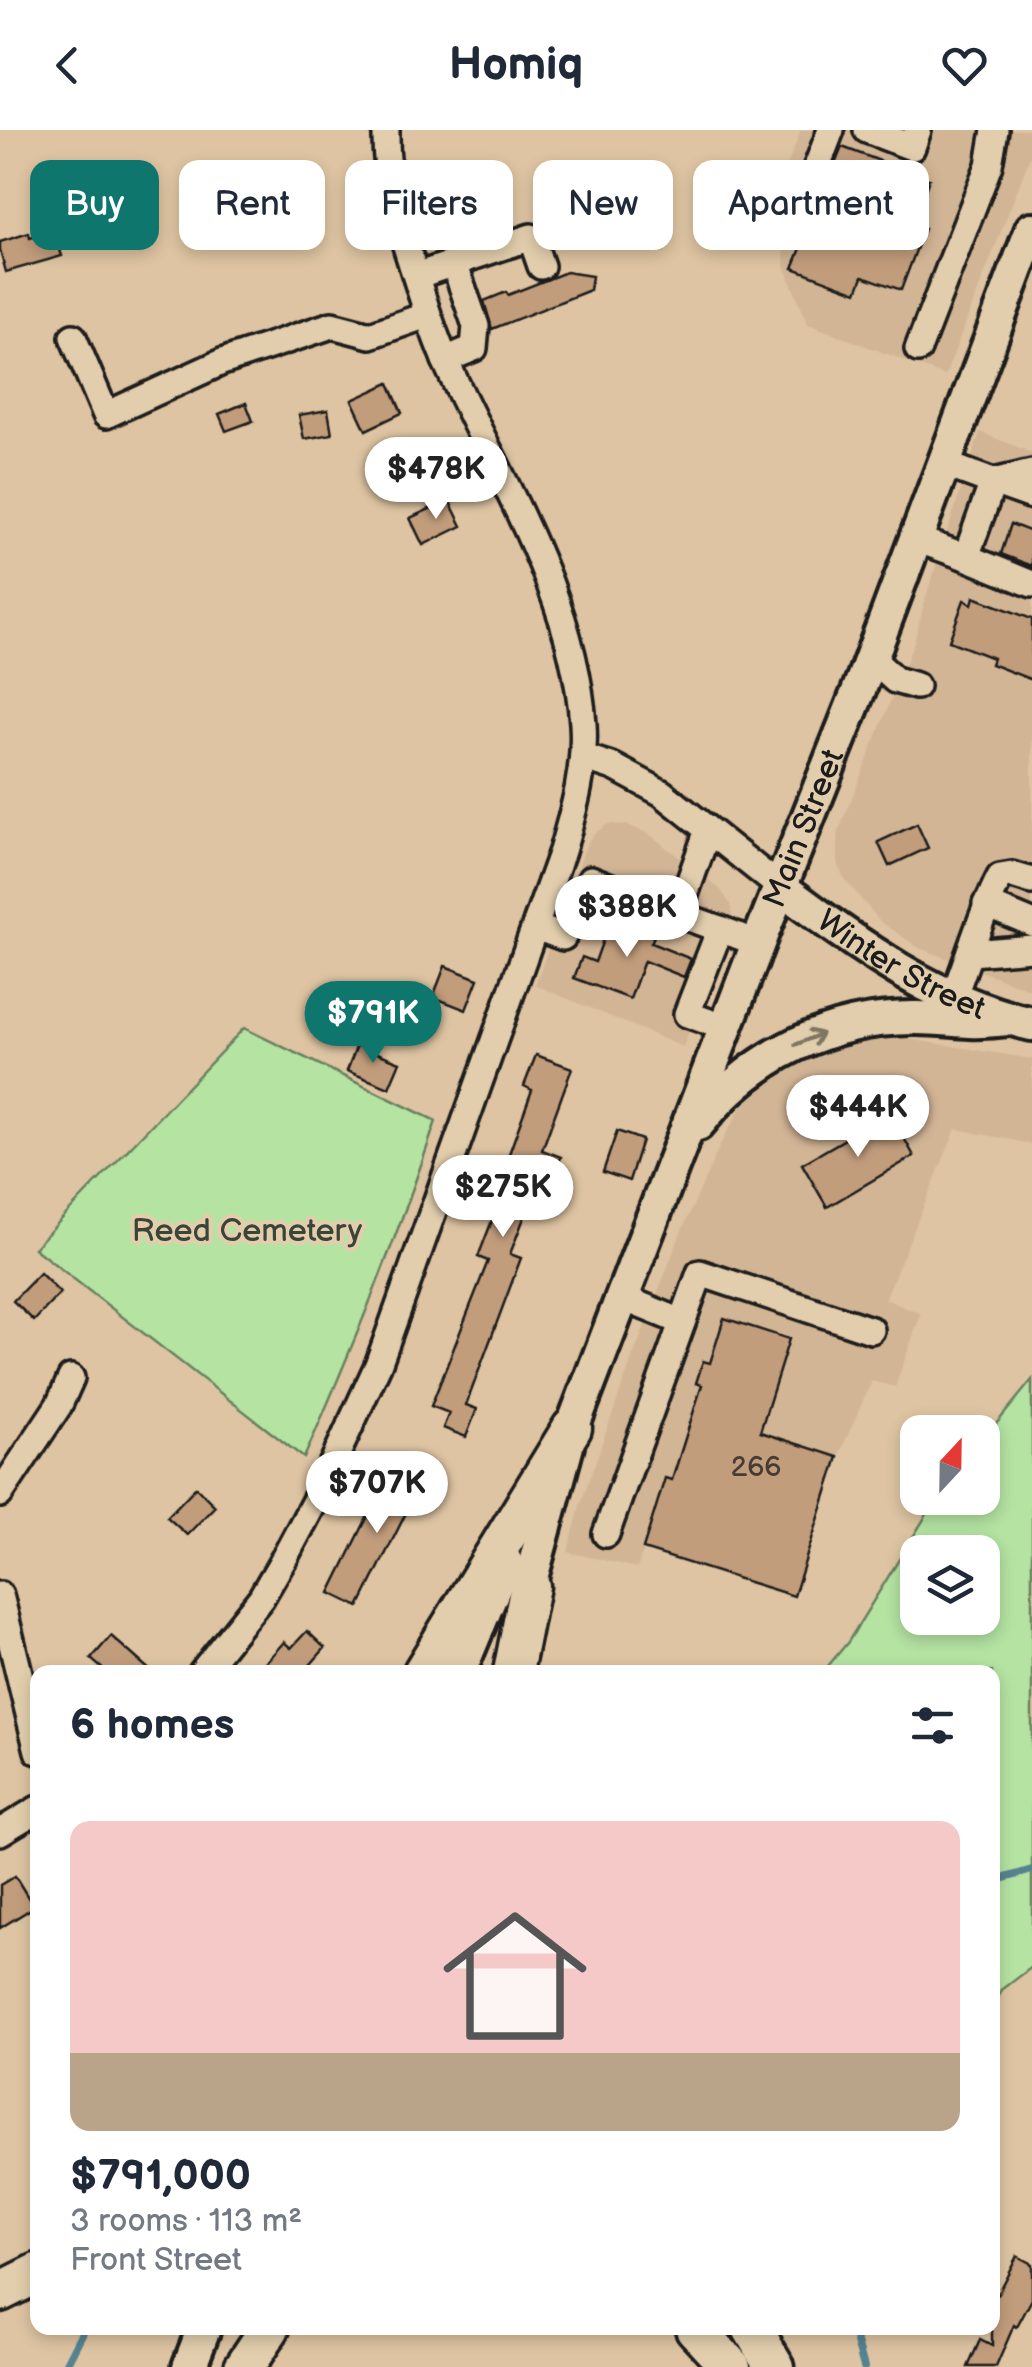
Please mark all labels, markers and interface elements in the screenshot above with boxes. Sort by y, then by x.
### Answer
icon: back [40,38,95,93]
text: Homiq [449,38,583,93]
icon: heart [937,38,992,93]
chip: Buy [30,160,159,250]
chip: Rent [179,160,325,250]
chip: Filters [345,160,513,250]
chip: New [533,160,673,250]
chip: Apartment [693,160,929,250]
pin: $478K [366,437,506,522]
text: $478K [387,450,485,489]
street label: Main Street [755,743,853,913]
pin: $388K [557,875,697,960]
text: $388K [577,888,677,927]
street label: Winter Street [809,901,991,1029]
pin: $791K [303,981,443,1066]
text: $791K [327,994,419,1033]
one-way arrow [793,1028,823,1046]
pin: $444K [788,1075,928,1160]
text: $444K [808,1088,908,1127]
pin: $275K [433,1155,573,1240]
text: $275K [454,1168,552,1207]
park label: Reed Cemetery [132,1212,363,1251]
north arrow [900,1415,1000,1515]
map controls [900,1415,1000,1635]
pin: $707K [307,1451,447,1536]
house number: 266 [731,1451,781,1484]
text: $707K [328,1464,426,1503]
button: layers [900,1535,1000,1635]
icon: filters [905,1698,960,1753]
text: 6 homes [70,1700,234,1751]
icon: home [425,1886,605,2066]
text: $791,000 [70,2151,251,2202]
text: 3 rooms · 113 m² [70,2202,302,2241]
text: Front Street [70,2241,242,2280]

